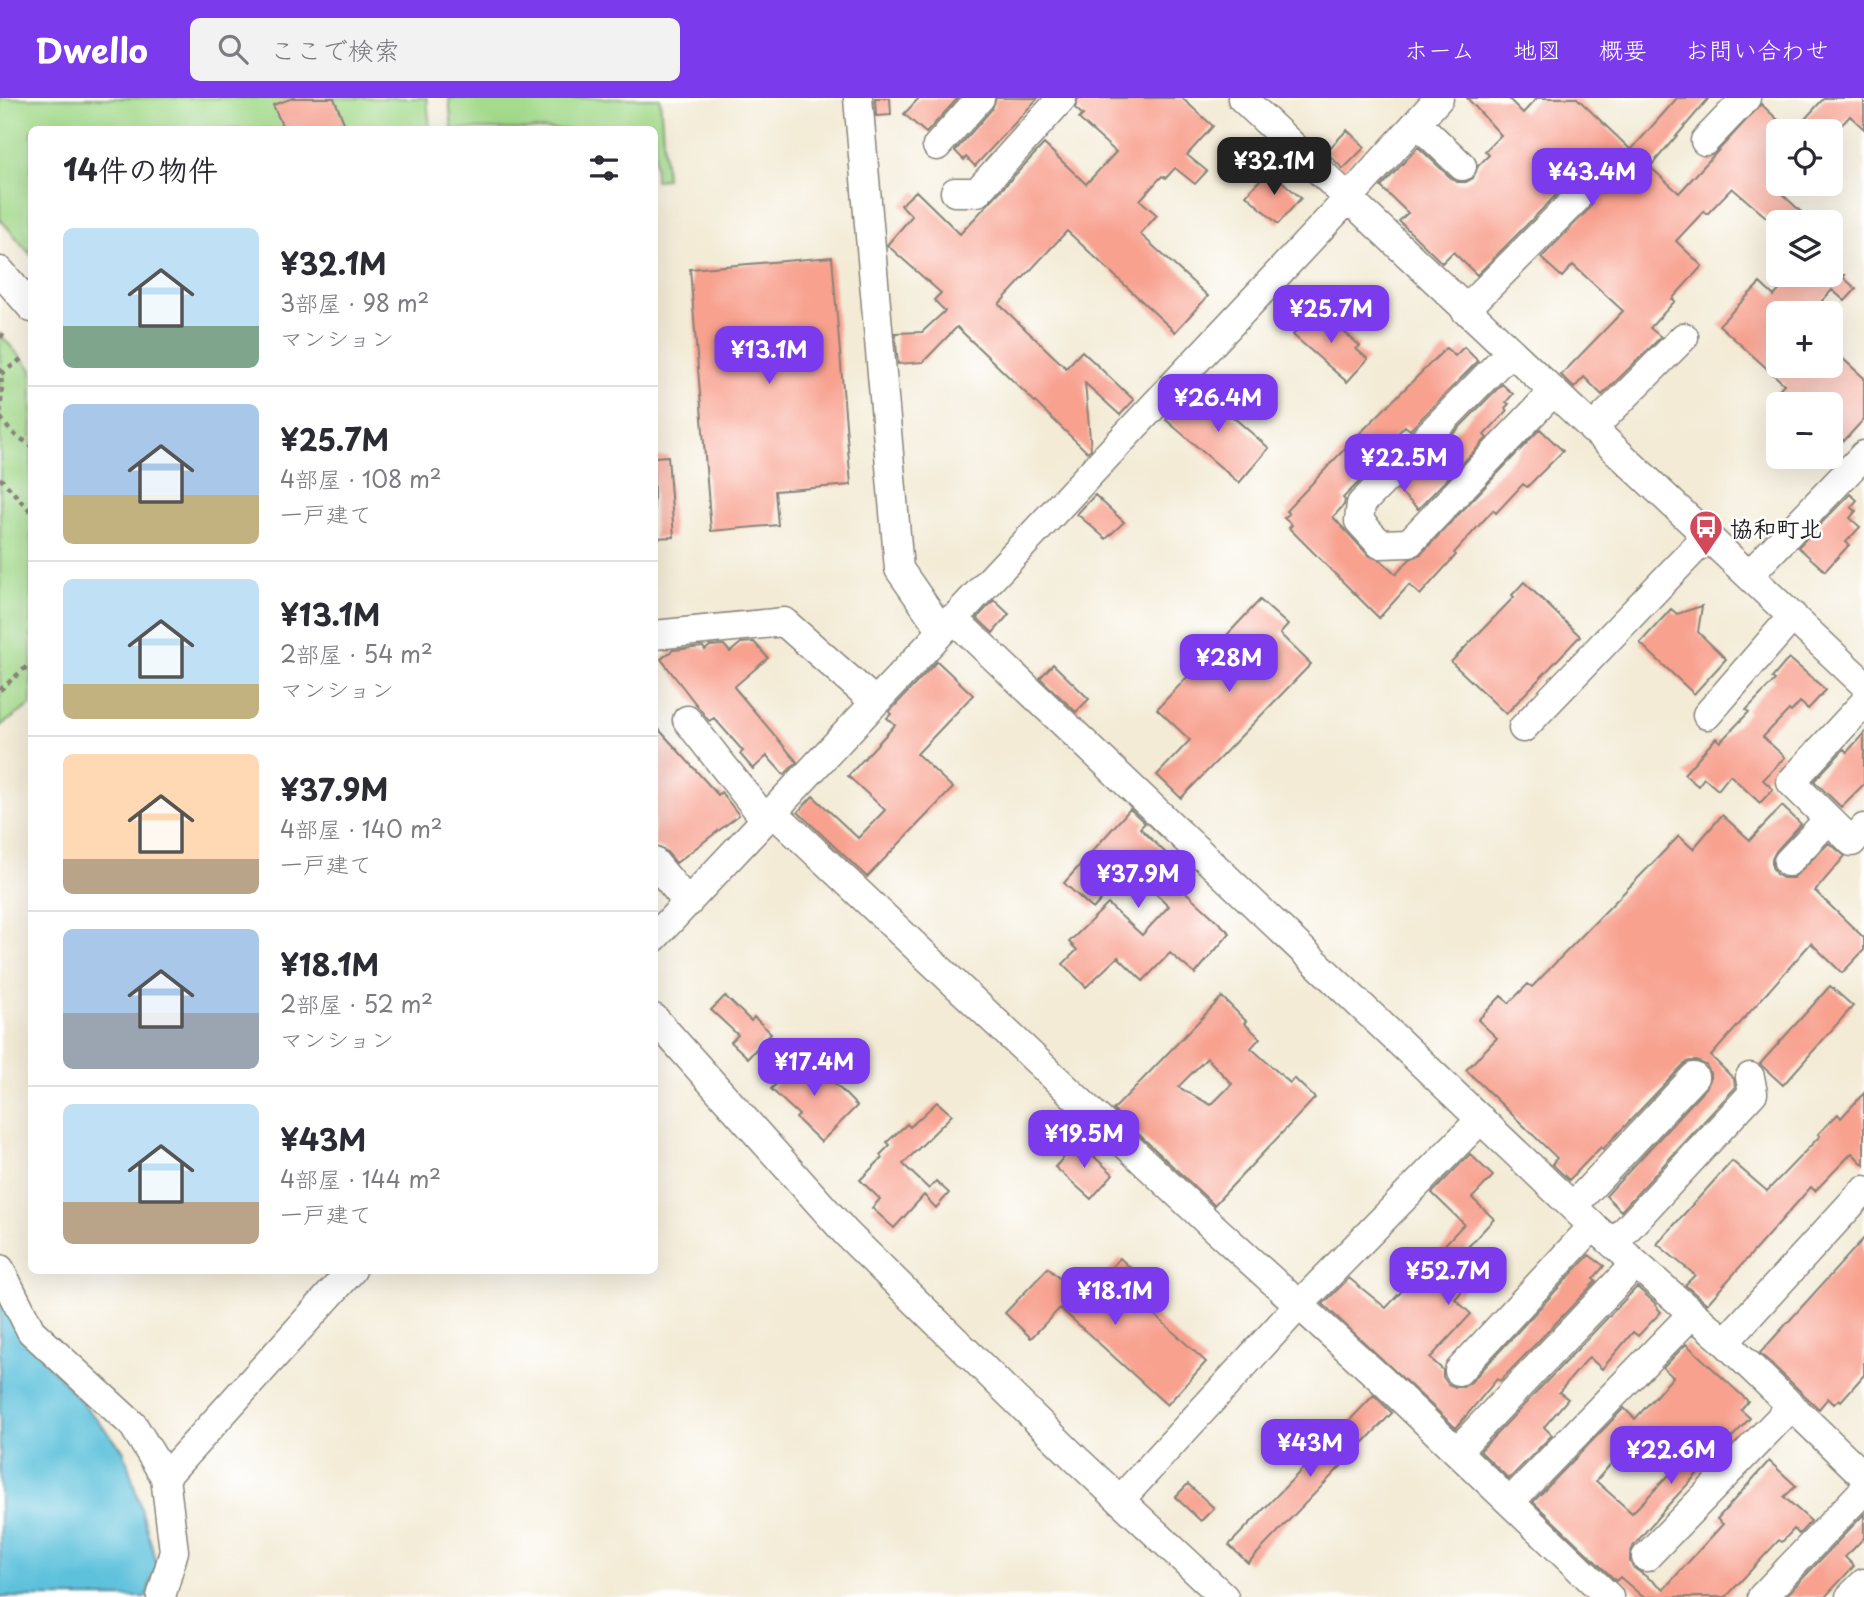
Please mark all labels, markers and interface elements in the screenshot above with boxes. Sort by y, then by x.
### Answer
search box [190,18,680,81]
text: Dwello [35,24,148,74]
icon: search [214,30,252,68]
text: ここで検索 [270,30,400,69]
text: ホーム [1404,31,1475,67]
text: 地図 [1513,31,1561,67]
text: 概要 [1599,31,1647,67]
text: お問い合わせ [1685,31,1829,67]
map controls [1766,119,1843,469]
button: locate [1766,119,1843,196]
pin: ¥32.1M [1217,138,1331,197]
text: ¥32.1M [1233,142,1315,177]
text: 14件の物件 [63,146,218,191]
pin: ¥43.4M [1535,148,1649,208]
icon: filters [585,149,623,187]
text: ¥43.4M [1548,153,1636,188]
button: layers [1766,210,1843,287]
text: ¥32.1M [280,240,387,285]
icon: home [119,256,203,340]
text: 3部屋 · 98 m² [280,285,429,320]
pin: ¥25.7M [1274,286,1388,345]
text: ¥25.7M [1289,290,1373,325]
button: + [1766,301,1843,378]
text: マンション [280,320,394,355]
pin: ¥13.1M [712,327,826,386]
text: ¥13.1M [731,331,807,366]
pin: ¥26.4M [1161,374,1275,434]
text: ¥26.4M [1174,379,1262,414]
button: − [1766,392,1843,469]
text: ¥25.7M [280,416,389,461]
icon: home [119,432,203,516]
pin: ¥22.5M [1347,434,1461,494]
text: ¥22.5M [1361,439,1447,474]
text: 4部屋 · 108 m² [280,461,442,496]
text: 一戸建て [280,496,372,531]
bus stop icon: 協和町北 [1687,508,1725,557]
place label: 協和町北 [1730,510,1822,545]
text: ¥13.1M [280,591,380,636]
icon: home [119,607,203,691]
pin: ¥28M [1188,634,1270,694]
text: 2部屋 · 54 m² [280,636,433,671]
text: ¥28M [1196,639,1262,674]
text: マンション [280,671,394,706]
text: ¥37.9M [280,766,388,811]
icon: home [119,782,203,866]
text: 4部屋 · 140 m² [280,811,443,846]
text: 一戸建て [280,846,372,881]
pin: ¥37.9M [1081,850,1195,910]
text: ¥37.9M [1096,855,1180,890]
text: ¥18.1M [280,941,379,986]
icon: home [119,957,203,1041]
text: 2部屋 · 52 m² [280,986,433,1021]
text: マンション [280,1021,394,1056]
pin: ¥17.4M [757,1038,871,1098]
text: ¥17.4M [774,1043,854,1078]
pin: ¥19.5M [1027,1110,1141,1170]
text: ¥19.5M [1044,1115,1124,1150]
text: ¥43M [280,1116,366,1161]
icon: home [119,1132,203,1216]
text: 4部屋 · 144 m² [280,1161,441,1196]
text: 一戸建て [280,1196,372,1231]
pin: ¥52.7M [1391,1248,1505,1307]
text: ¥52.7M [1406,1252,1490,1287]
pin: ¥18.1M [1058,1268,1172,1327]
text: ¥18.1M [1077,1272,1153,1307]
pin: ¥43M [1269,1420,1351,1479]
text: ¥43M [1277,1424,1343,1459]
pin: ¥22.6M [1614,1426,1728,1486]
text: ¥22.6M [1626,1431,1716,1466]

